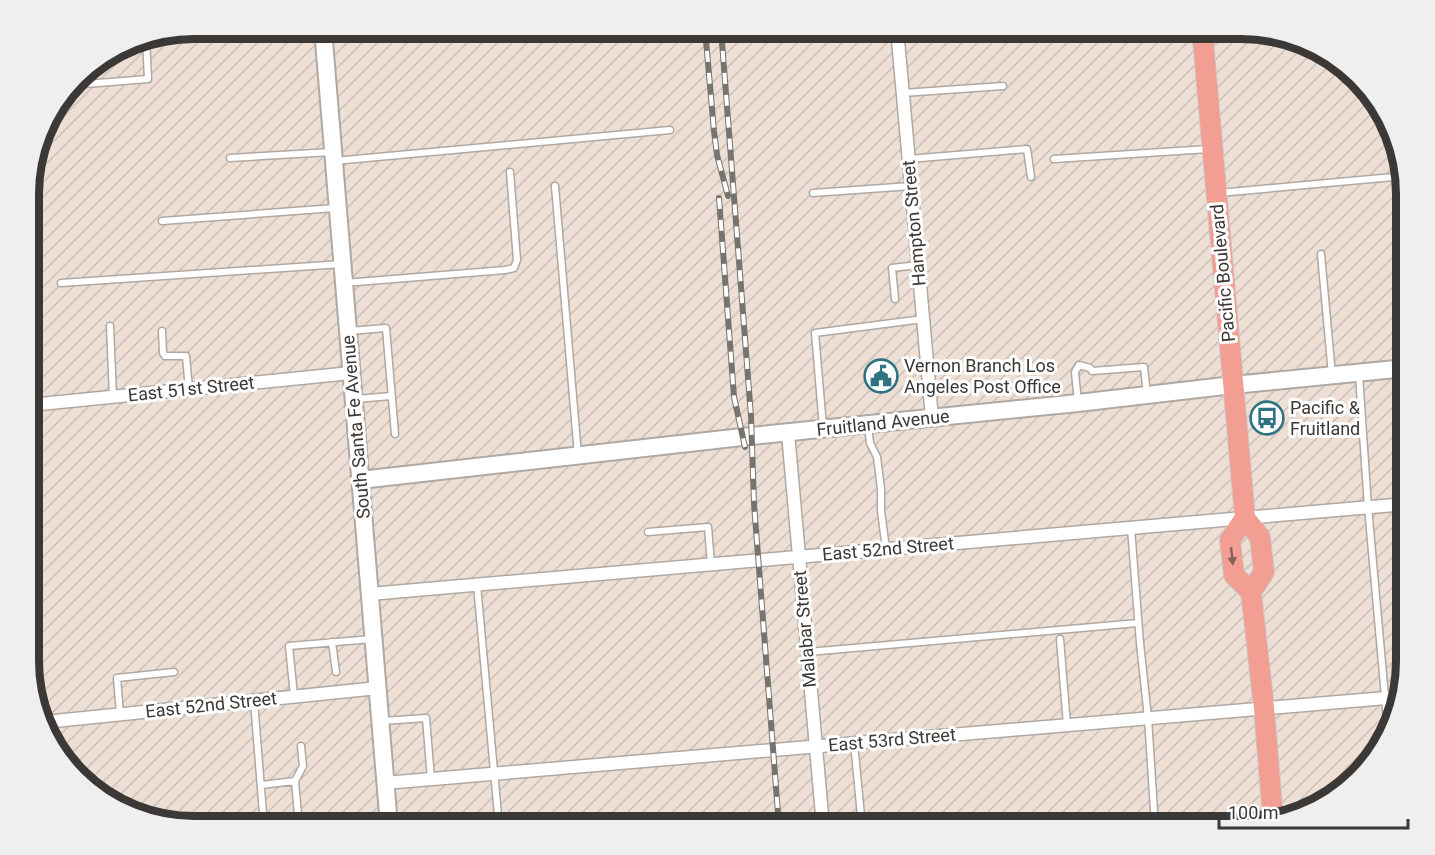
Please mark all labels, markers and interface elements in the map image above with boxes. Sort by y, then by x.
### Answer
street label: Hampton Street [898,159,929,287]
street label: Pacific Boulevard [1206,203,1239,343]
street label: South Santa Fe Avenue [337,334,374,520]
place label: Vernon Branch Los Angeles Post Office [904,355,1061,397]
public building icon: Vernon Branch Los Angeles Post Office [863,358,899,394]
street label: East 51st Street [127,371,255,406]
place label: Pacific & Fruitland [1290,397,1361,439]
bus stop icon: Pacific & Fruitland [1249,400,1285,436]
street label: Fruitland Avenue [815,405,950,440]
street label: East 52nd Street [821,532,955,565]
one-way arrow [1227,547,1237,566]
street label: Malabar Street [789,569,820,689]
street label: East 52nd Street [144,687,278,722]
street label: East 53rd Street [827,723,957,756]
scale bar [1219,792,1408,830]
text: 100 m [1228,802,1279,823]

